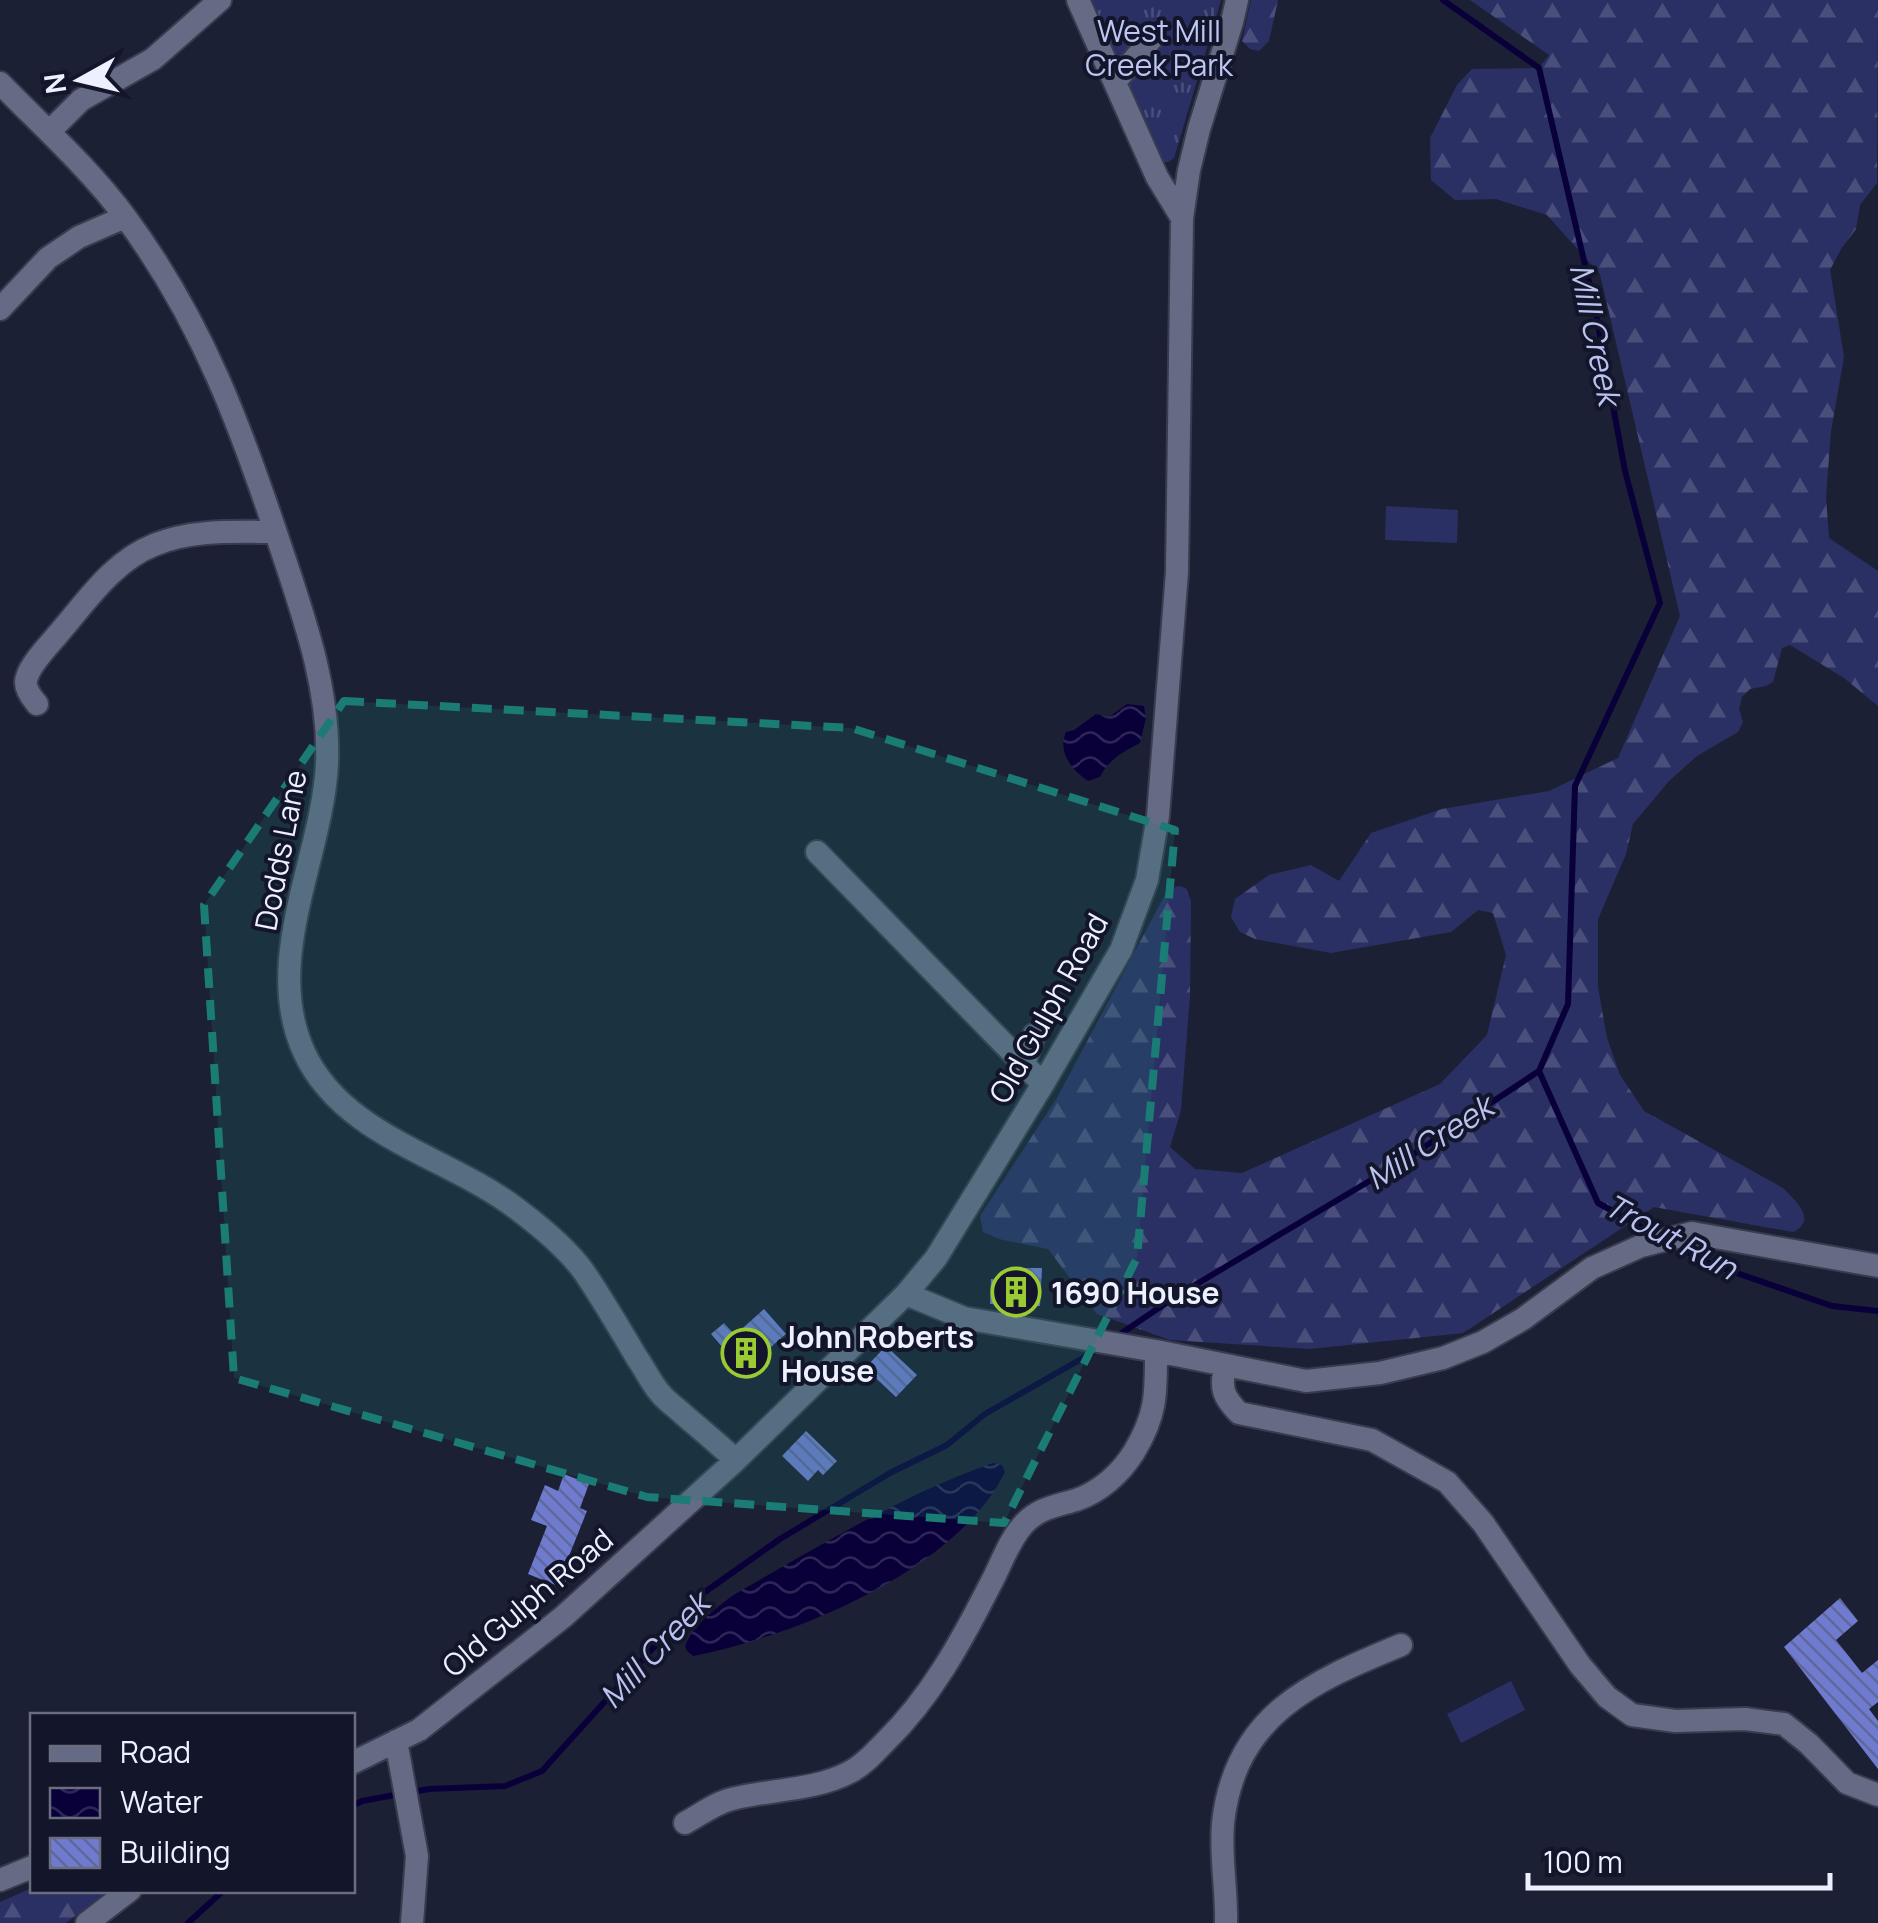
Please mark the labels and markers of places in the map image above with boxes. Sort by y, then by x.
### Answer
building icon: 1690 House [990,1266,1042,1318]
place label: 1690 House [1051,1272,1220,1313]
place label: John Roberts House [781,1316,974,1391]
building icon: John Roberts House [720,1327,772,1379]

